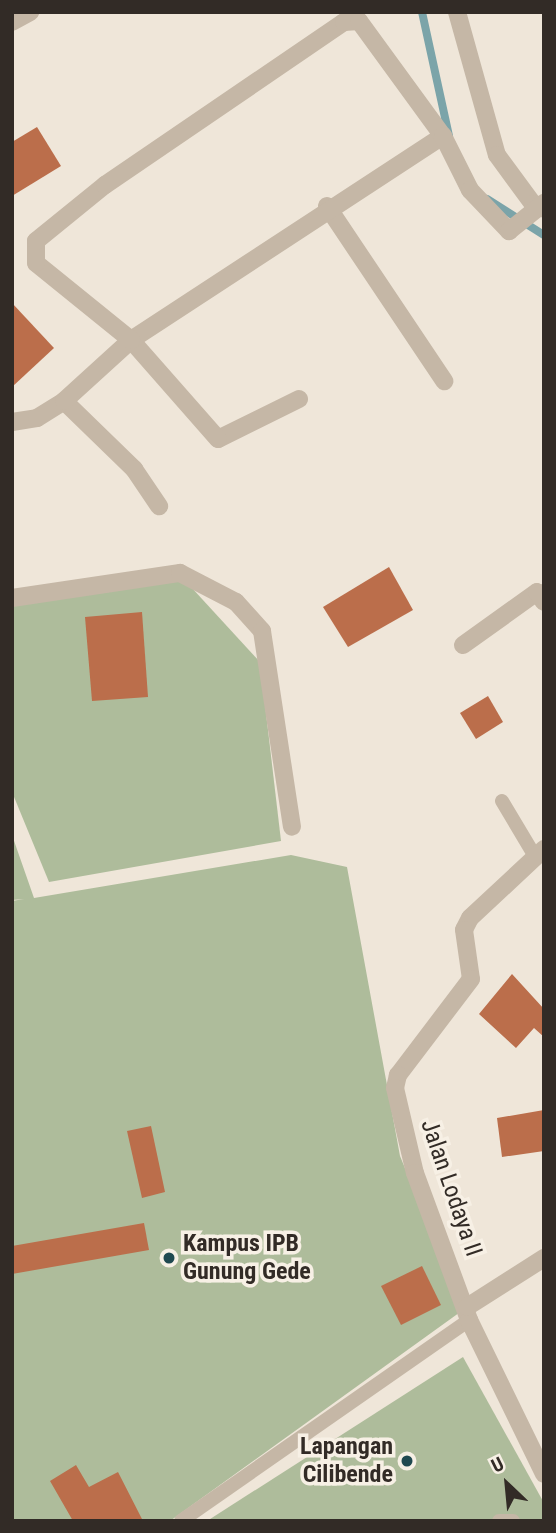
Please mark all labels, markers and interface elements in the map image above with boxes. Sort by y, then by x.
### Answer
street label: Jalan Lodaya II [414,1116,488,1260]
place label: Kampus IPB Gunung Gede [183,1230,311,1286]
marker: Kampus IPB Gunung Gede [161,1250,177,1266]
place label: Lapangan Cilibende [300,1433,393,1489]
north arrow [472,1449,542,1519]
text: U [488,1452,507,1477]
marker: Lapangan Cilibende [399,1453,415,1469]

